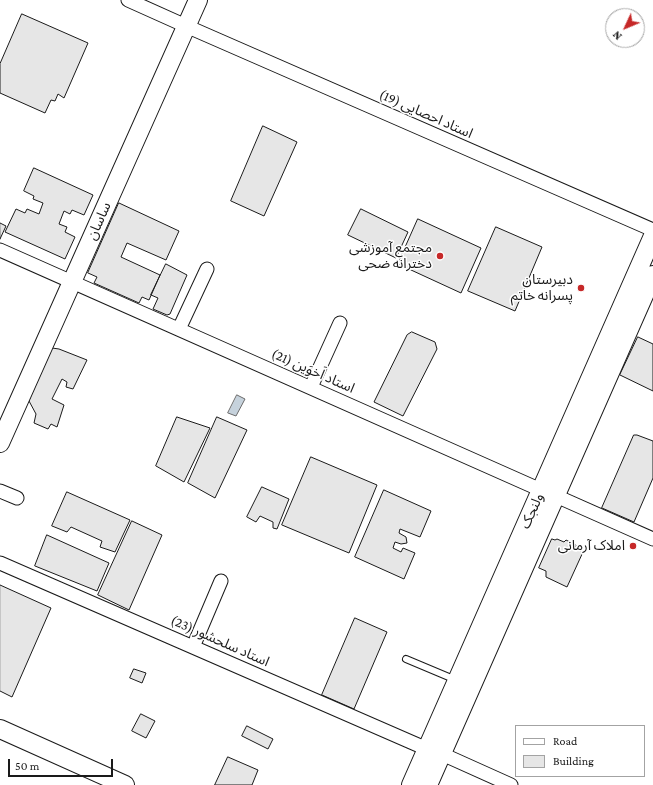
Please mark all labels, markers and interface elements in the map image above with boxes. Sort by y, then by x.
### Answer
north arrow [605,8,645,48]
text: N [610,29,624,43]
street label: استاد احصایی (19) [377,86,475,142]
street label: ساسان [83,199,115,243]
place label: مجتمع آموزشی دخترانه ضحی [349,240,432,272]
marker: مجتمع آموزشی دخترانه ضحی [435,251,445,261]
place label: دبیرستان پسرانه خاتم [511,272,573,304]
marker: دبیرستان پسرانه خاتم [576,283,586,293]
street label: استاد اَخوَين (21) [269,345,357,397]
street label: ولنجک [517,491,547,531]
place label: املاک آرمانی [558,538,625,554]
marker: املاک آرمانی [628,541,638,551]
street label: استاد سلحشور (23) [168,612,272,670]
legend [515,725,645,777]
text: Road [553,734,577,748]
scale bar [10,751,115,777]
text: Building [553,754,594,768]
text: 50 m [15,759,39,773]

